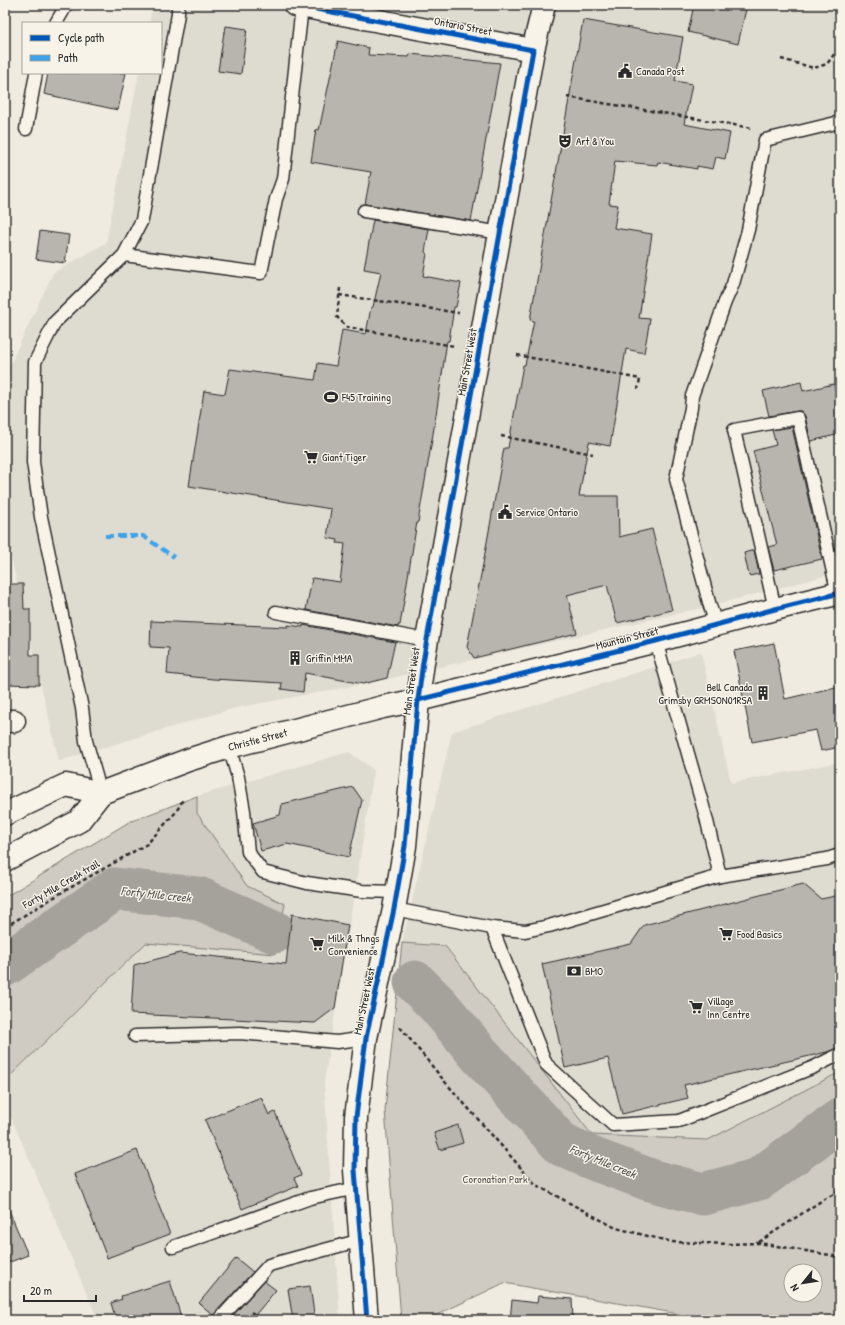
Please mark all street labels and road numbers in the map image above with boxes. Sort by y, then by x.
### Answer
street label: Ontario Street [433,14,493,38]
street label: Main Street West [454,327,480,397]
street label: Mountain Street [594,623,660,653]
street label: Main Street West [399,646,423,716]
street label: Christie Street [227,725,289,754]
street label: Forty Mile Creek trail [19,856,102,912]
street label: Main Street West [350,966,378,1036]

